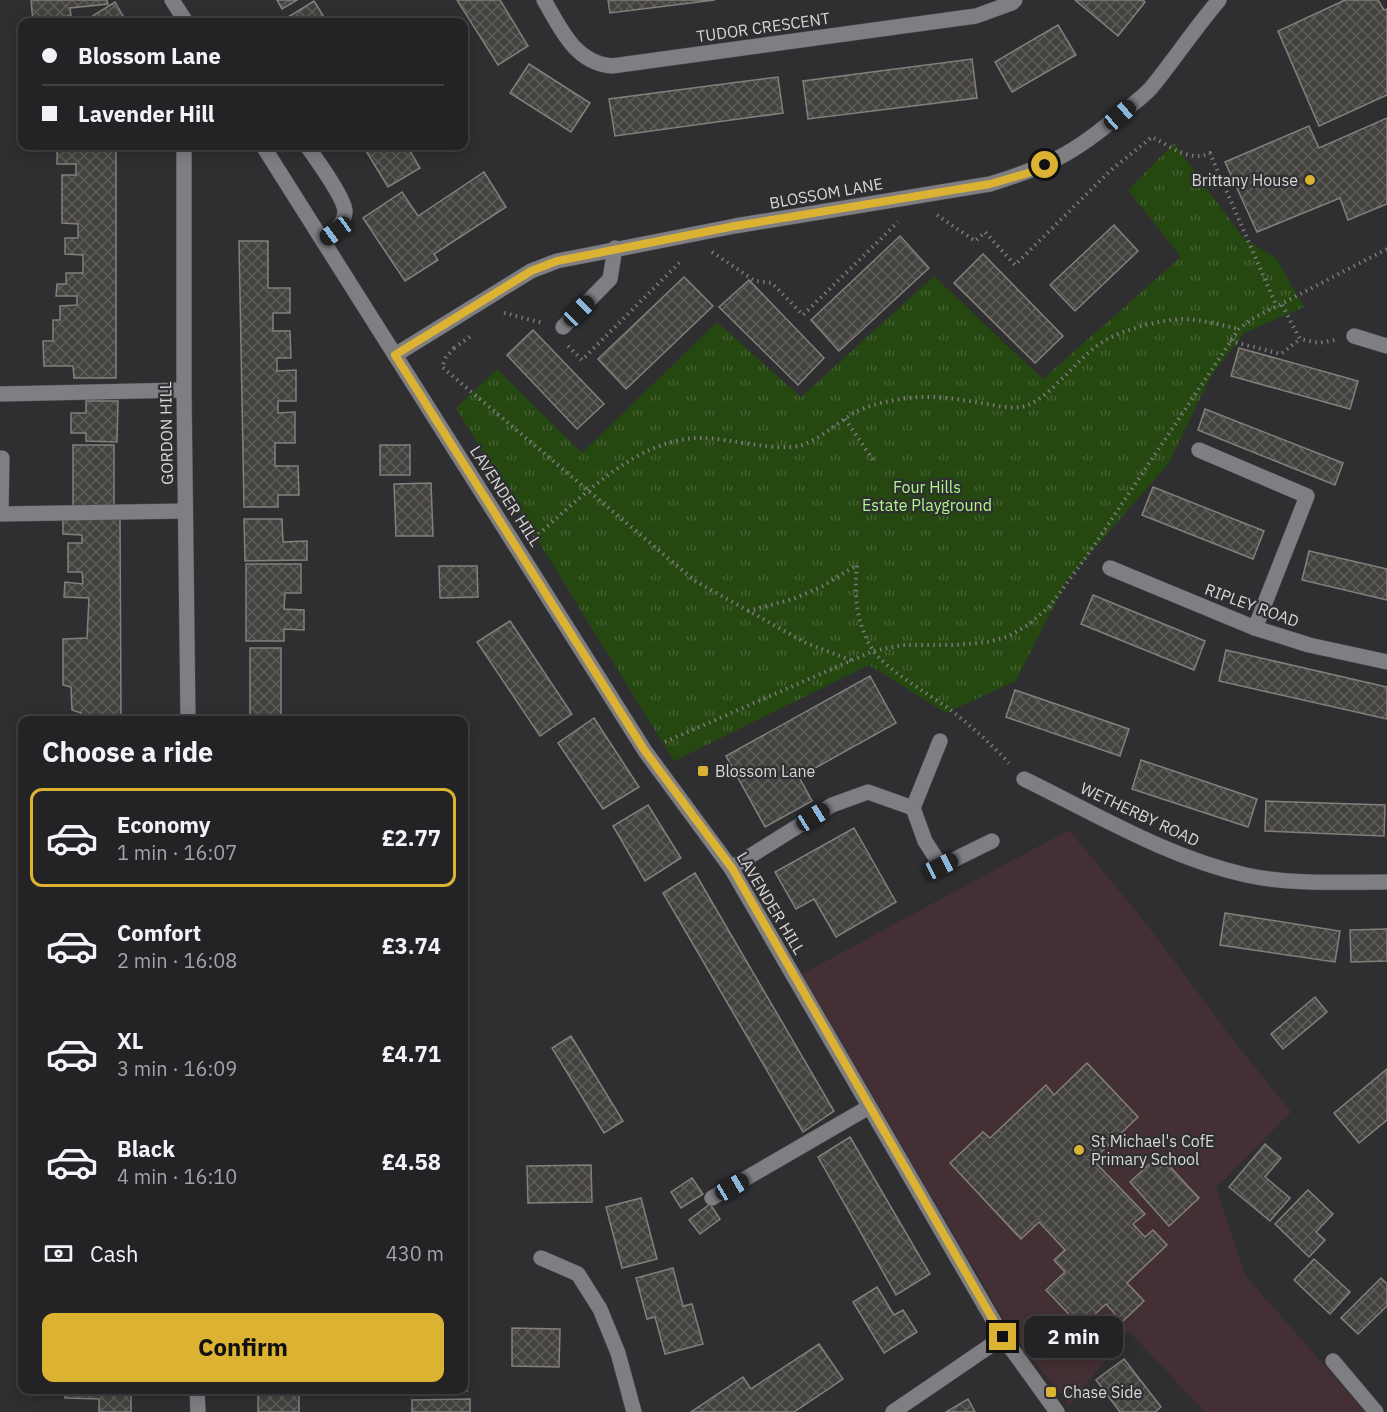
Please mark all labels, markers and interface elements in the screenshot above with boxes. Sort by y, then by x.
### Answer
street label: TUDOR CRESCENT [695,8,831,46]
text: Blossom Lane [78,41,221,70]
car [1101,96,1139,134]
text: Lavender Hill [78,99,214,128]
route start [1031,151,1058,178]
place label: Brittany House [1191,170,1298,190]
street label: BLOSSOM LANE [768,173,884,213]
marker: Brittany House [1303,173,1317,187]
car [316,213,356,249]
car [560,292,598,330]
street label: GORDON HILL [155,381,177,485]
street label: LAVENDER HILL [466,442,546,550]
park label: Four Hills Estate Playground [862,477,992,515]
street label: RIPLEY ROAD [1202,579,1302,631]
text: Choose a ride [42,734,213,769]
place label: Blossom Lane [715,761,816,781]
marker: Blossom Lane [696,764,710,778]
street label: WETHERBY ROAD [1077,778,1203,850]
car [793,800,833,834]
text: Economy [117,810,211,839]
icon: car [45,811,99,865]
text: £2.77 [382,823,441,852]
text: 1 min · 16:07 [117,839,237,866]
street label: LAVENDER HILL [733,848,809,958]
car [921,850,961,882]
text: Comfort [117,918,201,947]
icon: car [45,919,99,973]
text: £3.74 [382,931,441,960]
text: 2 min · 16:08 [117,947,237,974]
text: XL [117,1026,143,1055]
icon: car [45,1027,99,1081]
text: £4.71 [382,1039,441,1068]
text: 3 min · 16:09 [117,1055,237,1082]
place label: St Michael's CofE Primary School [1091,1131,1214,1169]
text: Black [117,1134,175,1163]
icon: car [45,1135,99,1189]
marker: St Michael's CofE Primary School [1072,1143,1086,1157]
text: £4.58 [382,1147,441,1176]
text: 4 min · 16:10 [117,1163,237,1190]
car [712,1170,752,1204]
icon: cash [42,1237,75,1270]
text: Cash [90,1239,139,1268]
text: 430 m [386,1240,444,1267]
button: Confirm [42,1313,444,1382]
callout: 2 min [1024,1316,1123,1358]
route end [989,1323,1016,1350]
text: 2 min [1047,1323,1100,1350]
place label: Chase Side [1063,1382,1142,1402]
marker: Chase Side [1044,1385,1058,1399]

